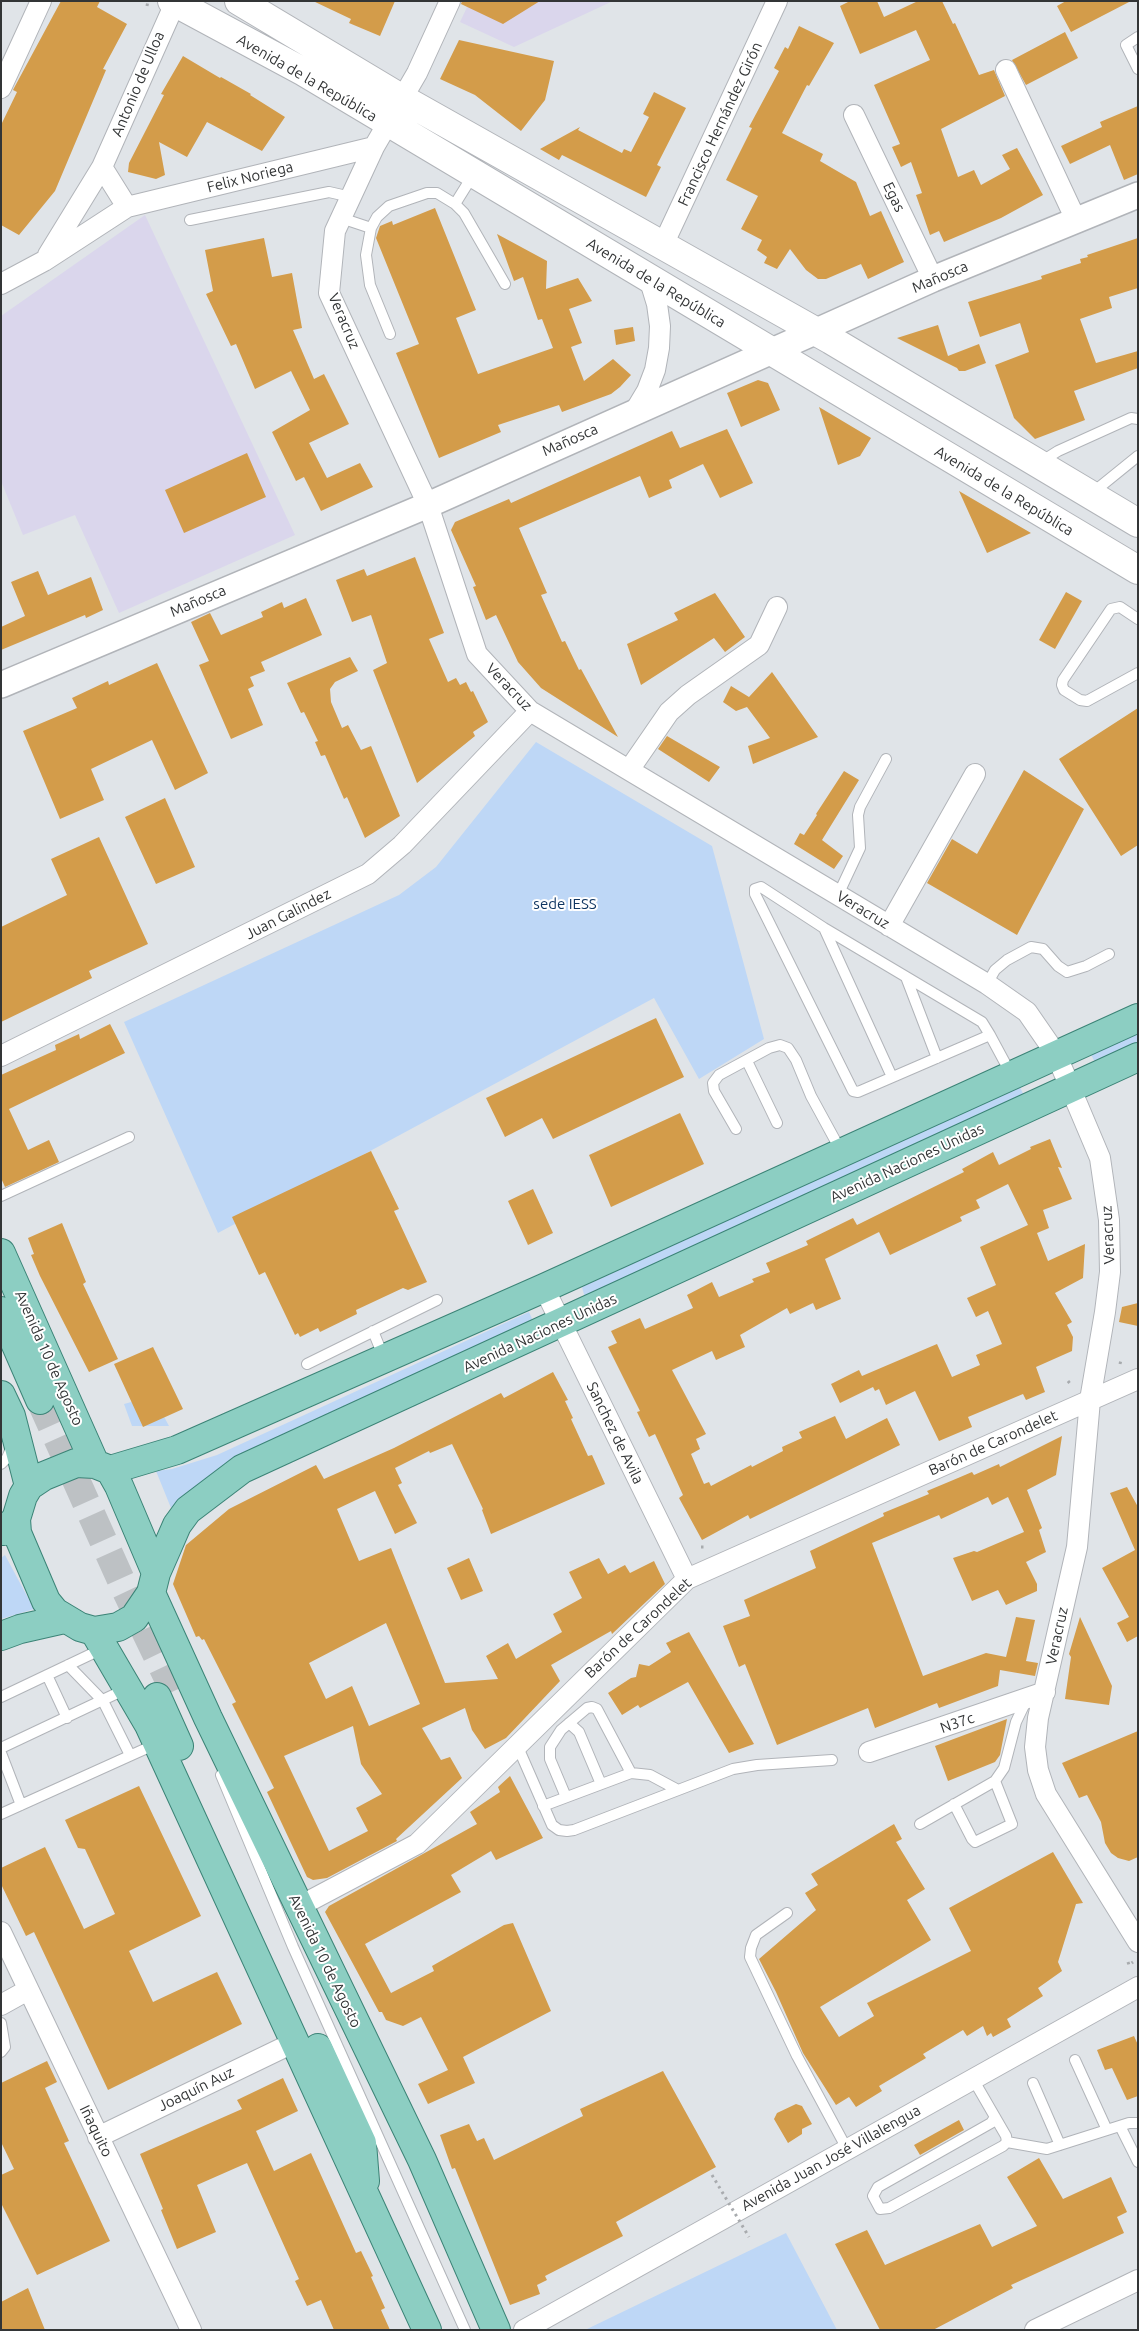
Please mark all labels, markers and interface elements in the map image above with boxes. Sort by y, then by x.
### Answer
street label: Antonio de Ulloa [108,29,168,139]
street label: Avenida de la República [234,31,380,125]
street label: Francisco Hernández Girón [674,39,766,209]
street label: Felix Noriega [205,158,295,196]
street label: Egas [879,179,909,215]
street label: Avenida de la República [583,234,729,332]
street label: Mañosca [909,257,971,297]
street label: Veracruz [324,290,364,352]
street label: Mañosca [539,420,601,460]
street label: Avenida de la República [931,442,1077,540]
street label: Mañosca [167,581,229,621]
street label: Veracruz [482,660,536,714]
street label: Juan Galindez [242,885,334,943]
street label: Veracruz [833,887,893,933]
park label: sede IESS [533,895,597,913]
street label: Avenida Naciones Unidas [827,1119,987,1207]
street label: Veracruz [1097,1205,1119,1265]
street label: Avenida 10 de Agosto [11,1287,87,1429]
street label: Avenida Naciones Unidas [460,1289,620,1377]
street label: Sanchez de Avila [583,1379,647,1487]
street label: Barón de Carondelet [926,1406,1060,1480]
street label: Barón de Carondelet [581,1574,695,1682]
street label: Veracruz [1042,1605,1072,1667]
street label: N37c [938,1709,976,1737]
street label: Avenida 10 de Agosto [285,1891,365,2031]
street label: Joaquín Auz [155,2063,237,2115]
street label: Avenida Juan José Villalengua [738,2101,924,2215]
street label: Iñaquito [76,2102,116,2160]

